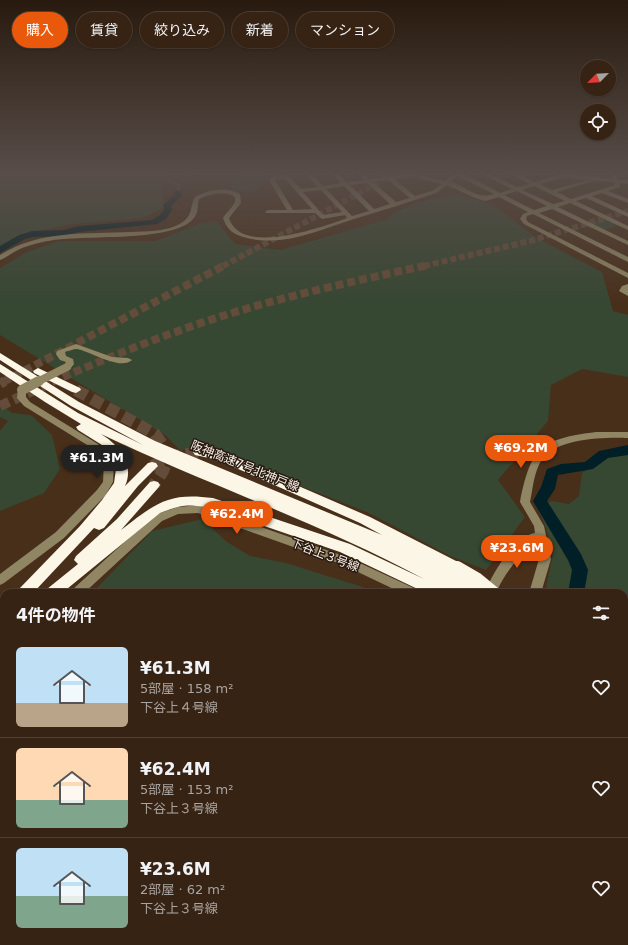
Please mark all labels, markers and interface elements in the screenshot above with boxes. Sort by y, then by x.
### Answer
chip: 購入 [12,12,68,48]
chip: 賃貸 [76,12,132,48]
chip: 絞り込み [140,12,224,48]
chip: 新着 [232,12,288,48]
chip: マンション [296,12,394,48]
north arrow [580,60,616,96]
map controls [580,60,616,140]
button: locate [580,104,616,140]
pin: ¥69.2M [488,435,554,469]
street label: 阪神高速7号北神戸線 [189,438,301,494]
text: ¥69.2M [494,440,548,455]
pin: ¥61.3M [64,445,130,479]
text: ¥61.3M [70,450,124,465]
pin: ¥62.4M [204,501,270,535]
text: ¥62.4M [210,506,264,521]
pin: ¥23.6M [484,535,550,569]
street label: 下谷上３号線 [289,536,361,574]
text: ¥23.6M [490,540,544,555]
icon: filters [590,602,612,624]
text: 4件の物件 [16,605,96,625]
text: ¥61.3M [140,658,211,678]
icon: home [48,663,96,711]
icon: heart [590,676,612,698]
text: 5部屋 · 158 m² [140,681,234,696]
text: 下谷上４号線 [140,700,218,715]
text: ¥62.4M [140,759,211,779]
icon: home [48,764,96,812]
icon: heart [590,777,612,799]
text: 5部屋 · 153 m² [140,782,234,797]
text: 下谷上３号線 [140,801,218,816]
text: ¥23.6M [140,859,211,879]
icon: home [48,864,96,912]
icon: heart [590,877,612,899]
text: 2部屋 · 62 m² [140,882,225,897]
text: 下谷上３号線 [140,901,218,916]

